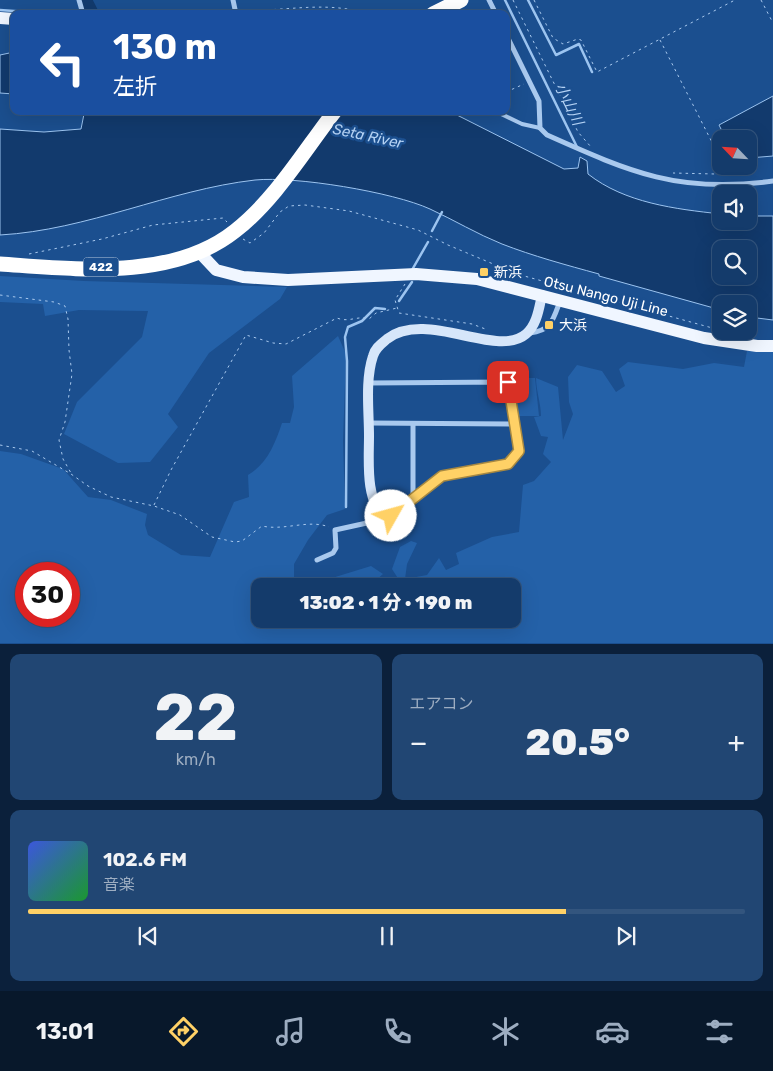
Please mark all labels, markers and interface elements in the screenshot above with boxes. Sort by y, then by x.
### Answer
text: 130 m [113,26,217,68]
icon: left [30,30,95,95]
text: 左折 [113,73,157,100]
water label: 小山川 [551,80,588,130]
water label: Seta River [331,120,406,152]
north arrow [712,130,758,175]
map controls [712,130,757,340]
button: sound [712,185,757,230]
button: search [712,240,757,285]
road number: 422 [84,258,118,276]
place label: 新浜 [494,264,522,281]
marker: 新浜 [478,266,490,278]
street label: Otsu Nango Uji Line [542,273,670,320]
button: layers [712,295,757,340]
place label: 大浜 [559,317,587,334]
marker: 大浜 [543,319,555,331]
pin [487,361,529,403]
icon: arrive [494,368,522,396]
position arrow [364,489,416,541]
speed limit sign: 30 [15,562,80,627]
text: 13:02 · 1 分 · 190 m [300,591,472,614]
text: 22 [153,679,238,756]
text: エアコン [410,694,474,713]
text: 20.5° [525,719,630,765]
text: − [410,726,428,759]
text: + [728,726,745,759]
text: km/h [176,750,216,769]
text: 102.6 FM [103,848,187,871]
text: 音楽 [103,875,135,894]
icon: previous [134,922,162,950]
icon: pause [373,922,401,950]
icon: next [612,922,640,950]
icon: directions [166,1014,201,1049]
icon: music [273,1014,308,1049]
icon: phone [380,1014,415,1049]
icon: climate [488,1014,523,1049]
icon: car [595,1014,630,1049]
icon: filters [702,1014,737,1049]
text: 13:01 [36,1018,94,1045]

